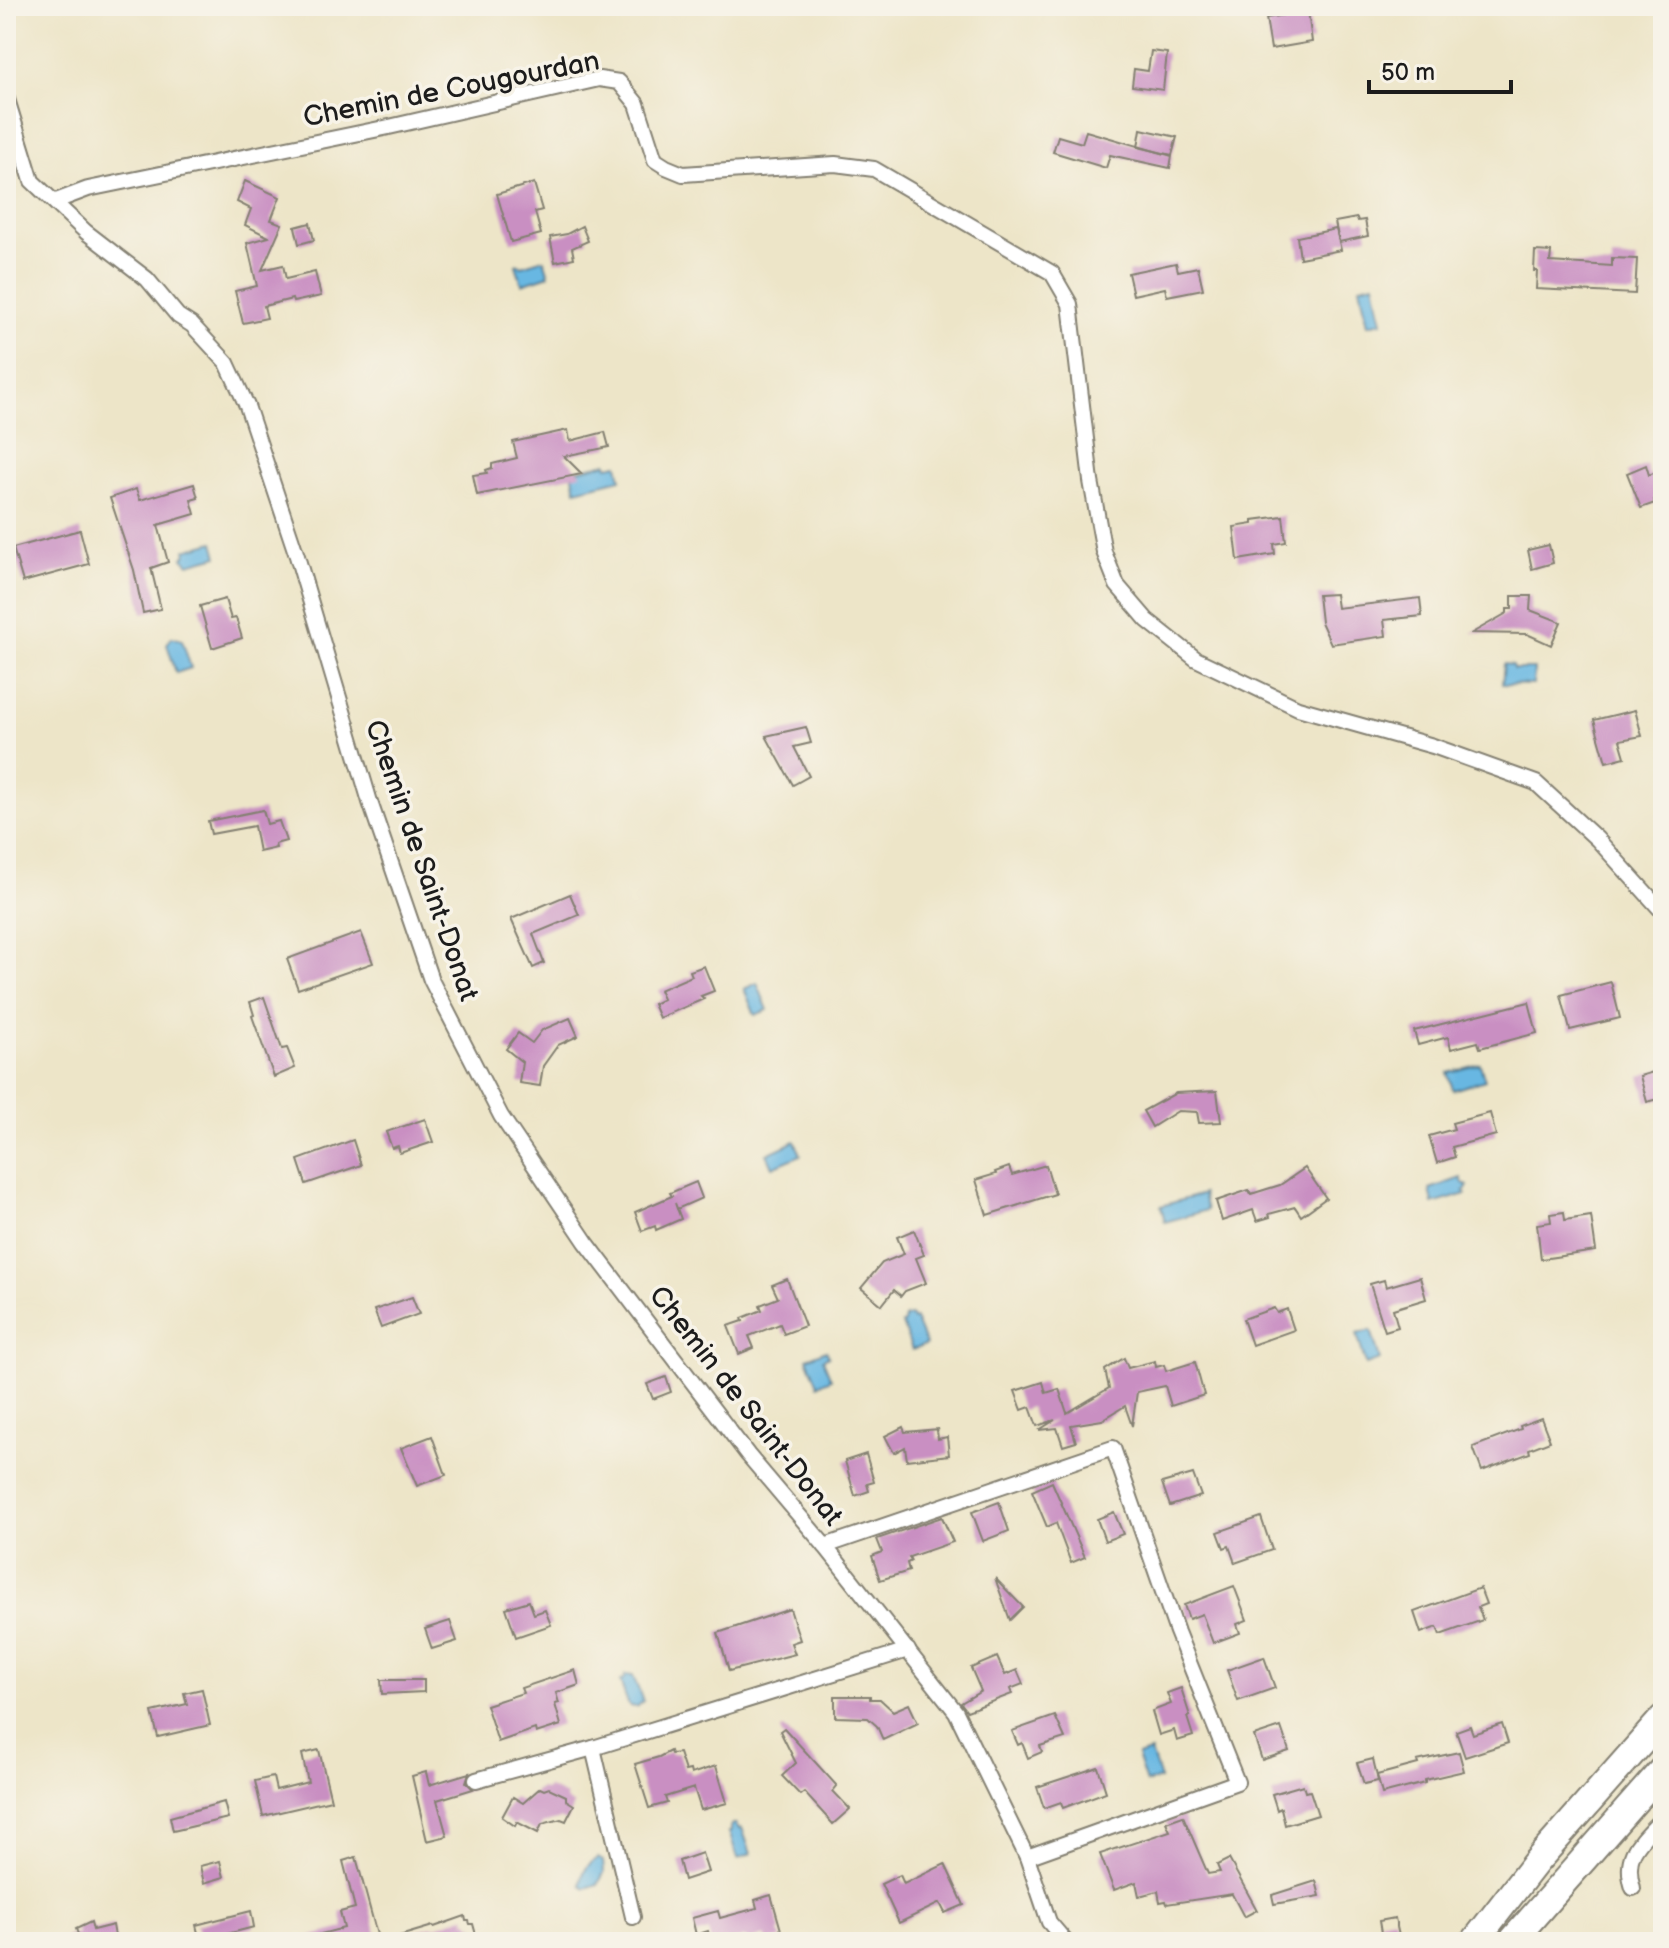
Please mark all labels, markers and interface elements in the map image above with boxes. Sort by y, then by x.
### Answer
scale bar [1369,44,1511,94]
street label: Chemin de Cougourdan [300,45,602,134]
text: 50 m [1381,58,1435,87]
street label: Chemin de Saint-Donat [358,716,485,1006]
street label: Chemin de Saint-Donat [642,1280,850,1533]

